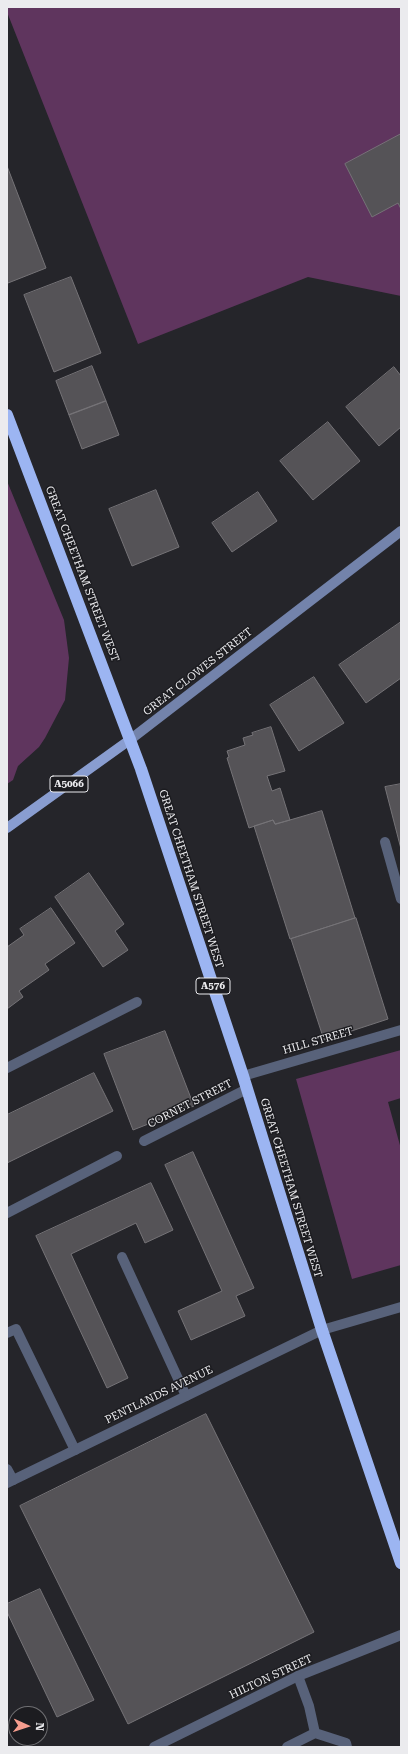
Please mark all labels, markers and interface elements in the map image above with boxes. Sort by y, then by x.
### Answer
street label: GREAT CHEETHAM STREET WEST [42,484,122,664]
street label: GREAT CLOWES STREET [141,625,255,719]
road number: A5066 [50,776,88,792]
street label: GREAT CHEETHAM STREET WEST [156,788,226,970]
road number: A576 [196,978,230,994]
street label: HILL STREET [281,1025,355,1057]
street label: CORNET STREET [145,1077,235,1131]
street label: GREAT CHEETHAM STREET WEST [257,1097,325,1279]
street label: PENTLANDS AVENUE [103,1363,215,1427]
street label: HILTON STREET [227,1652,315,1702]
north arrow [8,1706,48,1746]
text: N [33,1722,46,1731]

